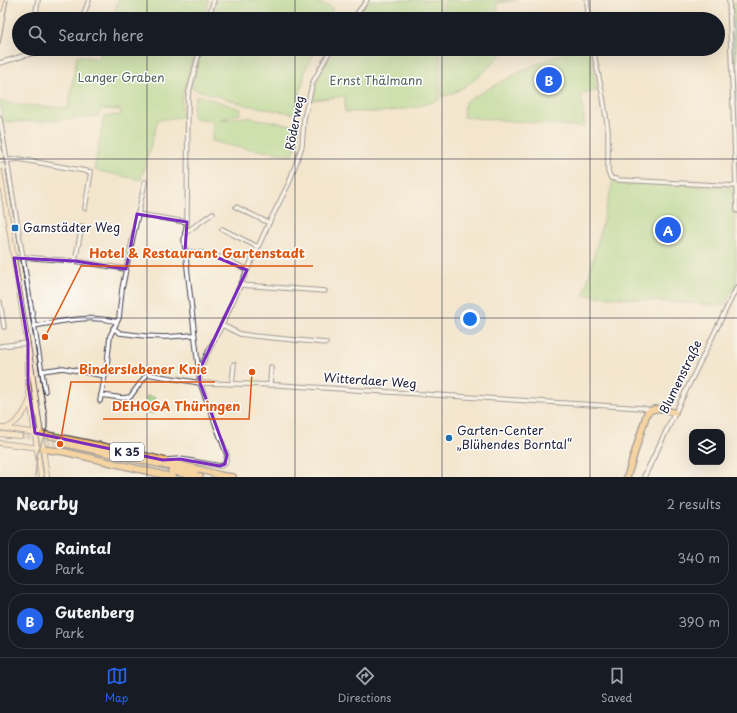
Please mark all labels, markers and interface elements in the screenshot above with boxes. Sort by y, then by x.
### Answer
search box [12,12,725,56]
icon: search [26,23,48,45]
text: Search here [58,23,144,46]
pin: B [536,65,562,95]
park label: Langer Graben [77,68,165,86]
park label: Ernst Thälmann [330,71,422,89]
street label: Röderweg [280,94,308,152]
pin: A [655,215,681,245]
place label: Gamstädter Weg [23,218,120,236]
marker: Gamstädter Weg [10,223,20,233]
callout: Hotel & Restaurant Gartenstadt [81,241,313,266]
text: Hotel & Restaurant Gartenstadt [89,243,305,262]
your location [460,309,480,329]
street label: Blumenstraße [654,337,706,416]
callout: Binderslebener Knie [71,357,215,382]
text: Binderslebener Knie [79,359,207,378]
street label: Witterdaer Weg [323,368,417,392]
callout: DEHOGA Thüringen [103,394,249,419]
text: DEHOGA Thüringen [112,396,240,415]
place label: Garten-Center „Blühendes Borntal“ [457,421,572,453]
map controls [689,429,725,465]
button: layers [689,429,725,465]
marker: Garten-Center „Blühendes Borntal“ [444,433,454,443]
road number: K 35 [110,443,144,461]
text: Nearby [16,490,78,516]
text: 2 results [667,494,721,513]
text: Raintal [55,536,111,559]
text: A [25,548,35,567]
text: 340 m [677,548,720,567]
text: Park [55,559,84,578]
text: Gutenberg [55,600,134,623]
text: B [26,612,34,631]
text: 390 m [678,612,720,631]
text: Park [55,623,84,642]
tab: Map [105,665,128,706]
tab: Directions [338,665,391,706]
tab: Saved [601,665,632,706]

